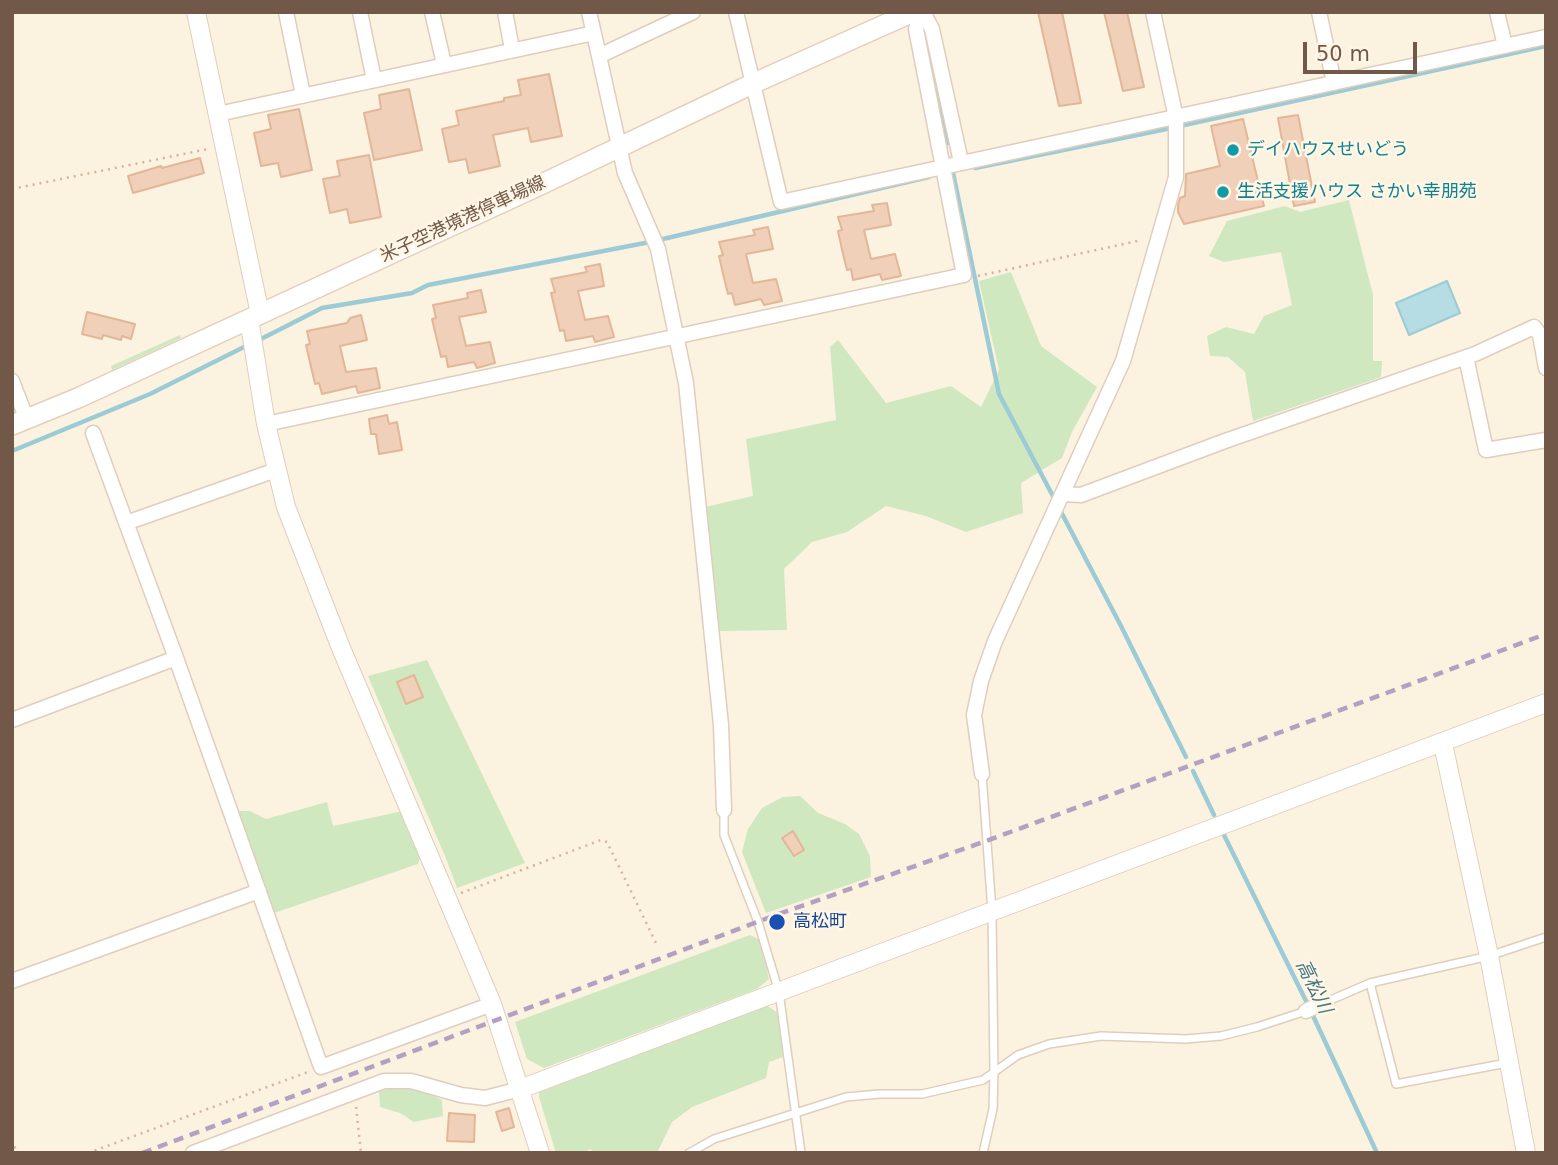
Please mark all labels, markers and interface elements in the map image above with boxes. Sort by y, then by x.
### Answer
scale bar [1306,28,1420,72]
text: 50 m [1316,42,1370,66]
place label: デイハウスせいどう [1247,139,1409,161]
marker: デイハウスせいどう [1225,142,1241,158]
street label: 米子空港境港停車場線 [377,172,549,268]
place label: 生活支援ハウス さかい幸朋苑 [1237,181,1477,203]
marker: 生活支援ハウス さかい幸朋苑 [1215,184,1231,200]
place label: 高松町 [793,911,847,933]
marker: 高松町 [767,912,787,932]
water label: 高松川 [1290,956,1336,1018]

